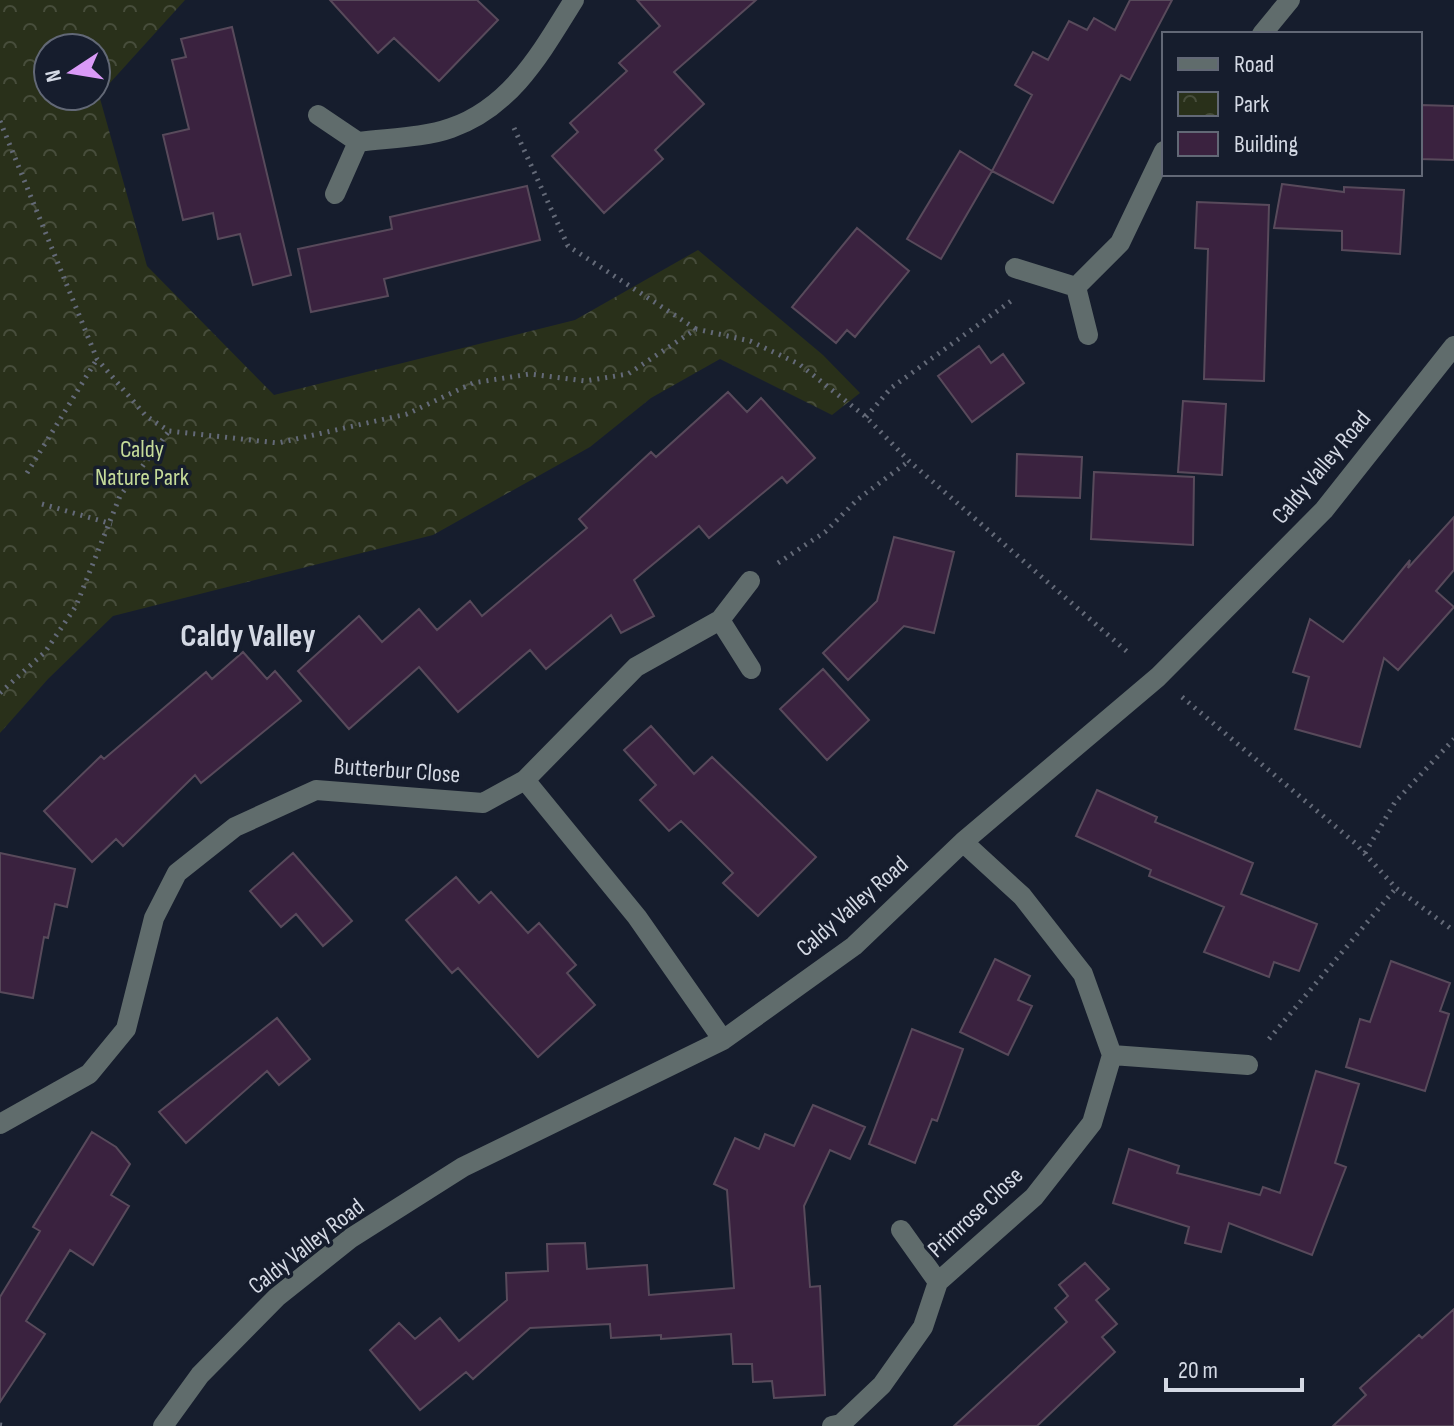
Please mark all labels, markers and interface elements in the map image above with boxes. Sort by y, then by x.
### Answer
north arrow [32,32,112,112]
legend [1162,32,1422,176]
text: Road [1234,50,1274,79]
text: N [39,67,68,84]
text: Park [1234,90,1269,119]
text: Building [1234,130,1298,159]
street label: Caldy Valley Road [1266,405,1377,530]
park label: Caldy Nature Park [95,435,189,492]
district label: Caldy Valley [180,617,316,656]
street label: Butterbur Close [333,752,461,789]
street label: Caldy Valley Road [790,850,914,963]
street label: Primrose Close [922,1161,1029,1264]
street label: Caldy Valley Road [243,1192,370,1301]
scale bar [1166,1342,1302,1392]
text: 20 m [1178,1356,1218,1385]

